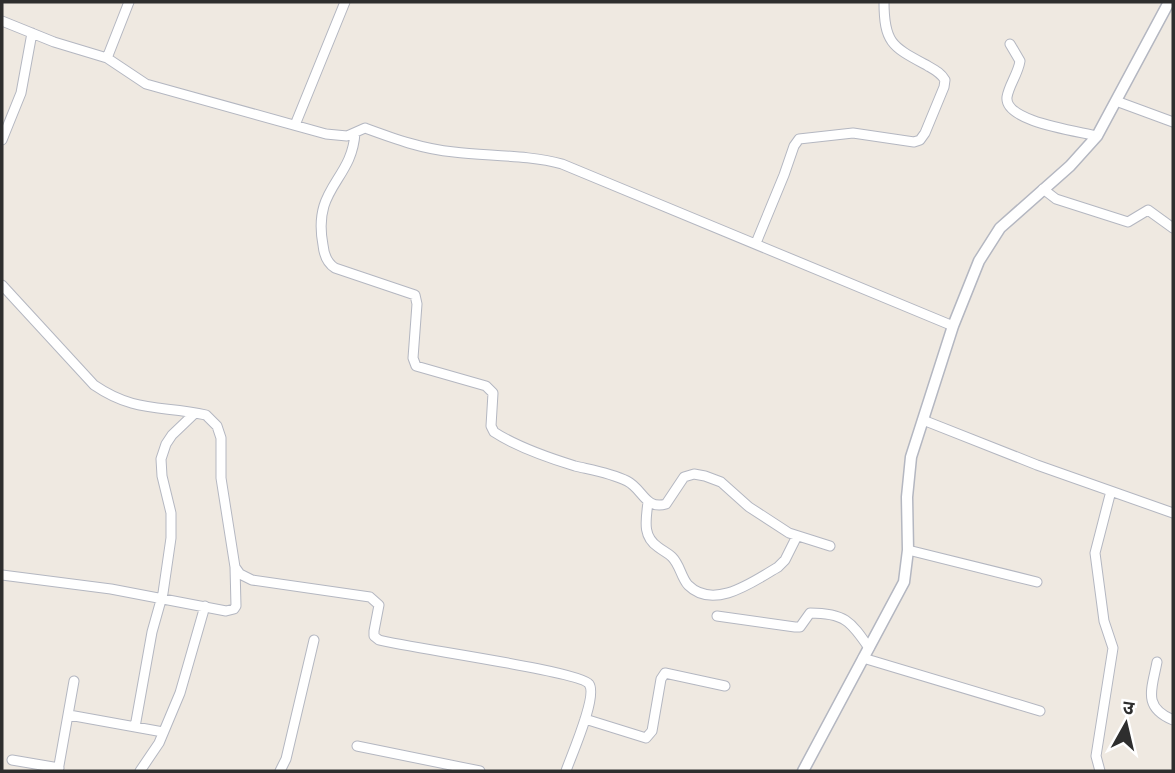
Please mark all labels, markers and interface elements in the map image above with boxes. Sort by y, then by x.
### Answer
north arrow [1091,689,1161,759]
text: उ [1121,694,1137,721]

